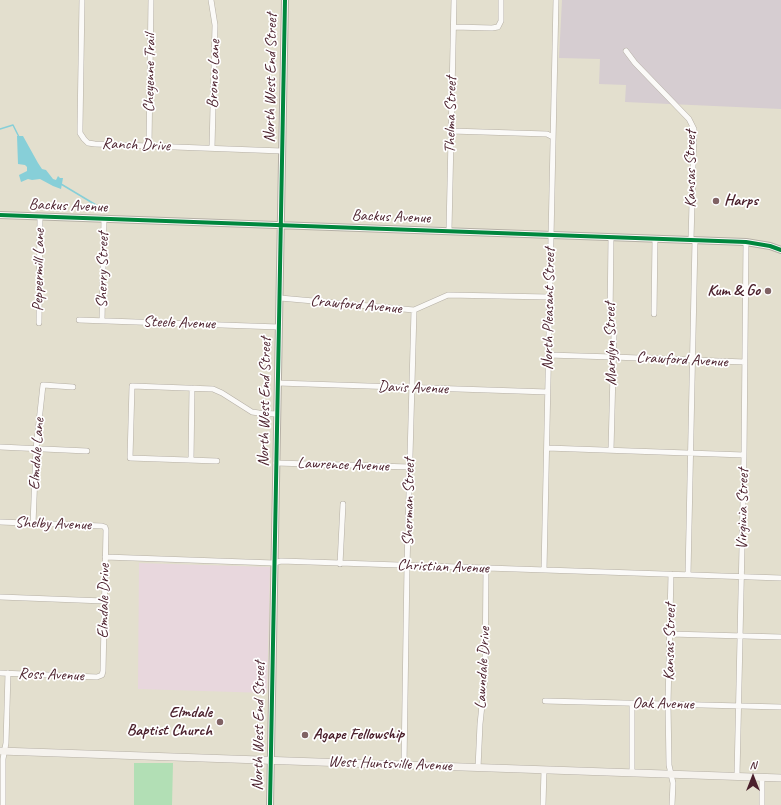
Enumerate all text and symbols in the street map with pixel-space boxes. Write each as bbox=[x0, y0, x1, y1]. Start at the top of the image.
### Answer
street label: North West End Street bbox=[260, 13, 282, 143]
street label: Cheyenne Trail bbox=[140, 33, 160, 113]
street label: Bronco Lane bbox=[203, 39, 225, 109]
street label: Thelma Street bbox=[441, 76, 461, 154]
street label: Kansas Street bbox=[681, 130, 701, 208]
street label: Ranch Drive bbox=[102, 134, 170, 156]
place label: Harps bbox=[724, 191, 758, 211]
street label: Backus Avenue bbox=[28, 195, 108, 217]
marker: Harps bbox=[711, 196, 721, 206]
street label: Backus Avenue bbox=[351, 206, 431, 228]
street label: Peppermill Lane bbox=[29, 228, 49, 312]
street label: Sherry Street bbox=[93, 232, 113, 308]
street label: North Pleasant Street bbox=[538, 248, 560, 370]
place label: Kum & Go bbox=[707, 281, 760, 301]
marker: Kum & Go bbox=[763, 286, 773, 296]
street label: Crawford Avenue bbox=[310, 291, 402, 319]
street label: Marylyn Street bbox=[601, 302, 621, 386]
street label: Steele Avenue bbox=[143, 312, 215, 334]
street label: North West End Street bbox=[254, 337, 276, 467]
street label: Crawford Avenue bbox=[636, 348, 728, 372]
street label: Davis Avenue bbox=[378, 377, 448, 399]
street label: Elmdale Lane bbox=[25, 417, 49, 491]
street label: Lawrence Avenue bbox=[297, 454, 389, 476]
street label: Sherman Street bbox=[399, 458, 419, 546]
street label: Virginia Street bbox=[733, 468, 753, 550]
street label: Shelby Avenue bbox=[14, 513, 92, 535]
street label: Christian Avenue bbox=[397, 556, 489, 578]
street label: Elmdale Drive bbox=[94, 563, 114, 639]
street label: Kansas Street bbox=[660, 603, 680, 681]
street label: Lawndale Drive bbox=[471, 626, 495, 710]
street label: North West End Street bbox=[248, 661, 270, 791]
street label: Ross Avenue bbox=[18, 664, 84, 686]
street label: Oak Avenue bbox=[632, 694, 694, 714]
place label: Elmdale Baptist Church bbox=[127, 703, 212, 741]
marker: Elmdale Baptist Church bbox=[215, 717, 225, 727]
place label: Agape Fellowship bbox=[313, 725, 404, 745]
marker: Agape Fellowship bbox=[300, 730, 310, 740]
street label: West Huntsville Avenue bbox=[328, 752, 452, 776]
north arrow bbox=[733, 757, 773, 797]
text: N bbox=[750, 758, 756, 772]

